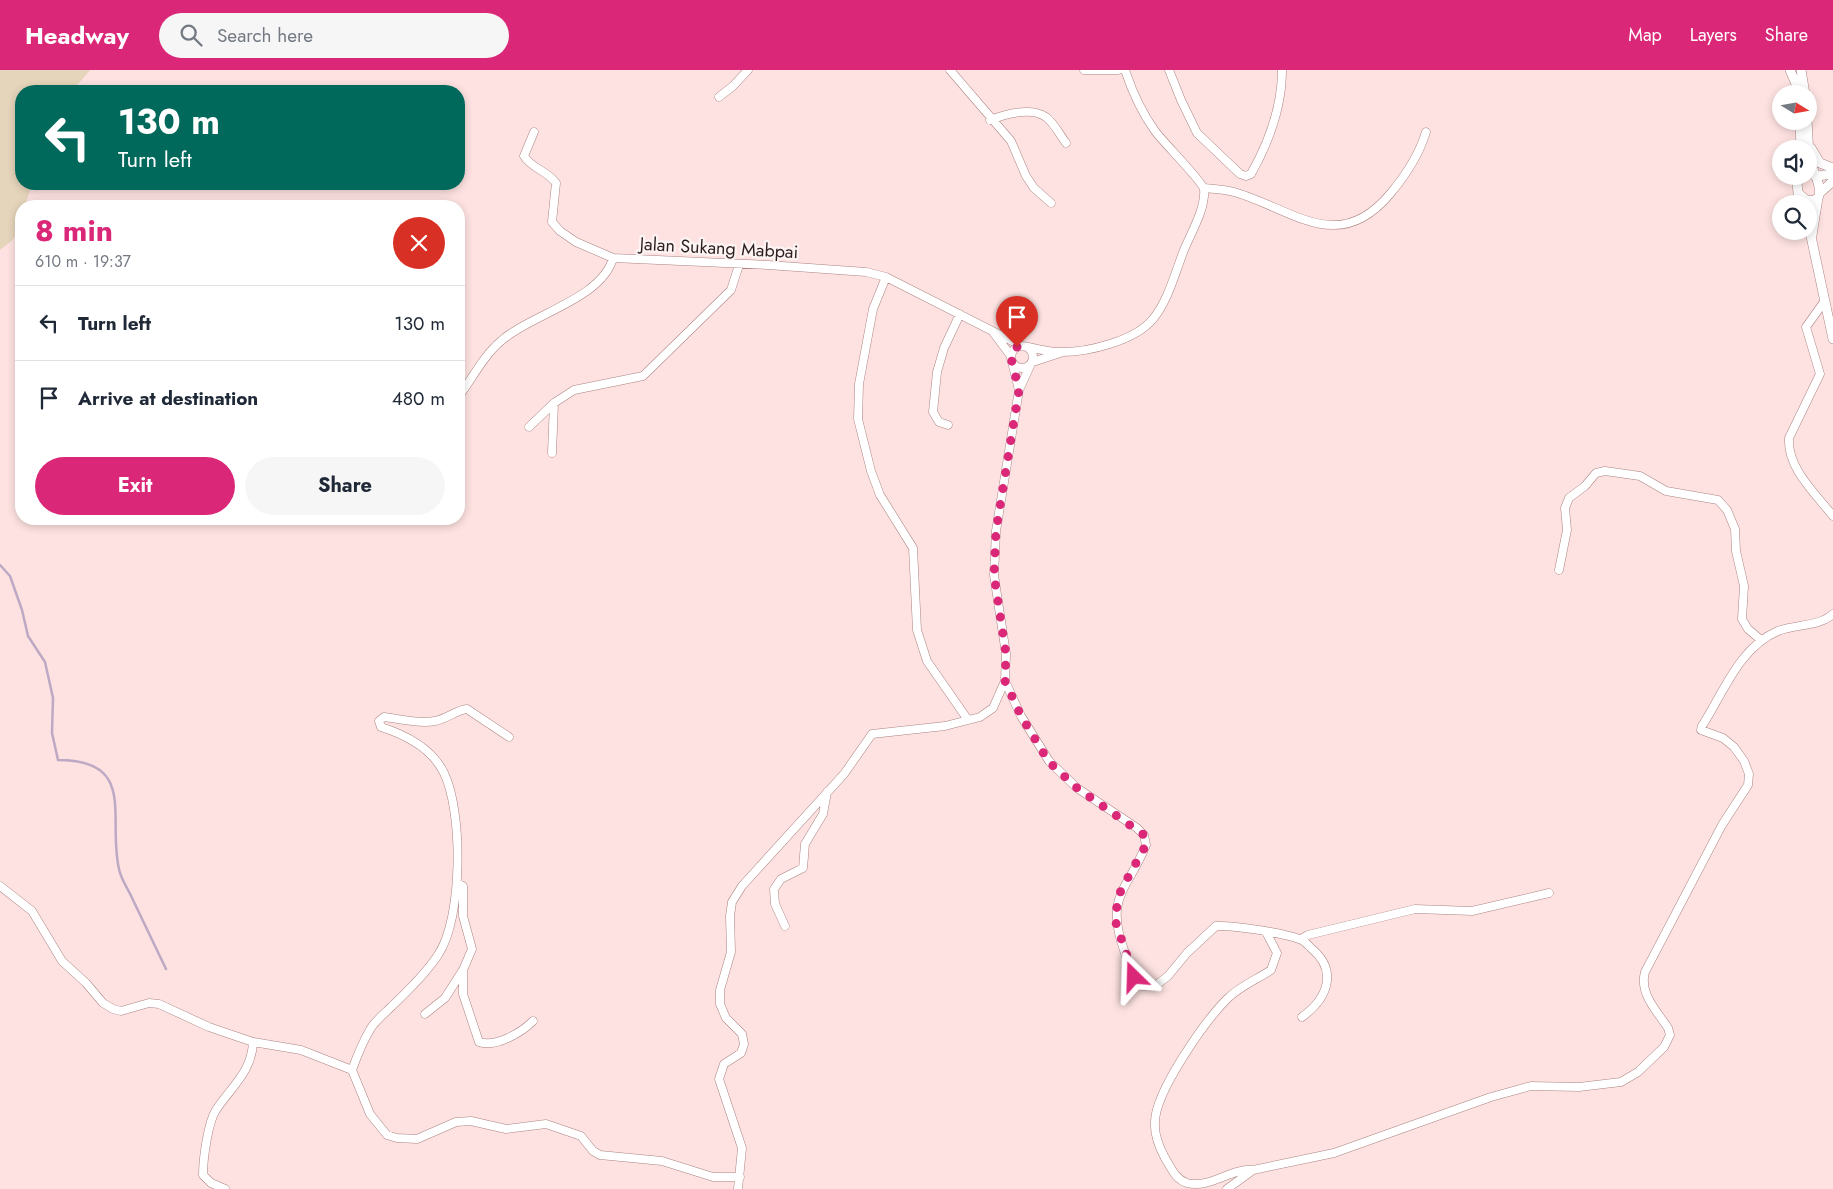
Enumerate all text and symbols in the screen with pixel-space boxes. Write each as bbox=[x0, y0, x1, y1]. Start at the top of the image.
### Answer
search box bbox=[159, 13, 509, 58]
text: Headway bbox=[25, 18, 129, 53]
icon: search bbox=[177, 21, 205, 49]
text: Search here bbox=[217, 22, 313, 49]
text: Map bbox=[1628, 22, 1662, 48]
text: Layers bbox=[1690, 22, 1737, 48]
text: Share bbox=[1765, 22, 1808, 48]
north arrow bbox=[1772, 85, 1818, 130]
map controls bbox=[1772, 85, 1817, 240]
text: 130 m bbox=[118, 97, 220, 147]
icon: left bbox=[35, 105, 100, 170]
button: sound bbox=[1772, 140, 1817, 185]
text: Turn left bbox=[118, 143, 192, 175]
button: search bbox=[1772, 195, 1817, 240]
text: 8 min bbox=[35, 209, 113, 252]
button: close bbox=[393, 217, 445, 269]
street label: Jalan Sukang Mabpai bbox=[637, 231, 799, 265]
text: 610 m · 19:37 bbox=[35, 250, 131, 273]
pin bbox=[996, 296, 1038, 347]
icon: arrive bbox=[1003, 303, 1031, 331]
icon: left bbox=[35, 309, 63, 337]
text: Turn left bbox=[78, 310, 151, 337]
text: 130 m bbox=[394, 310, 445, 337]
icon: arrive bbox=[35, 384, 63, 412]
text: Arrive at destination bbox=[78, 385, 258, 412]
text: 480 m bbox=[392, 385, 445, 412]
button: Exit bbox=[35, 457, 235, 515]
button: Share bbox=[245, 457, 445, 515]
position arrow bbox=[1107, 950, 1159, 1002]

